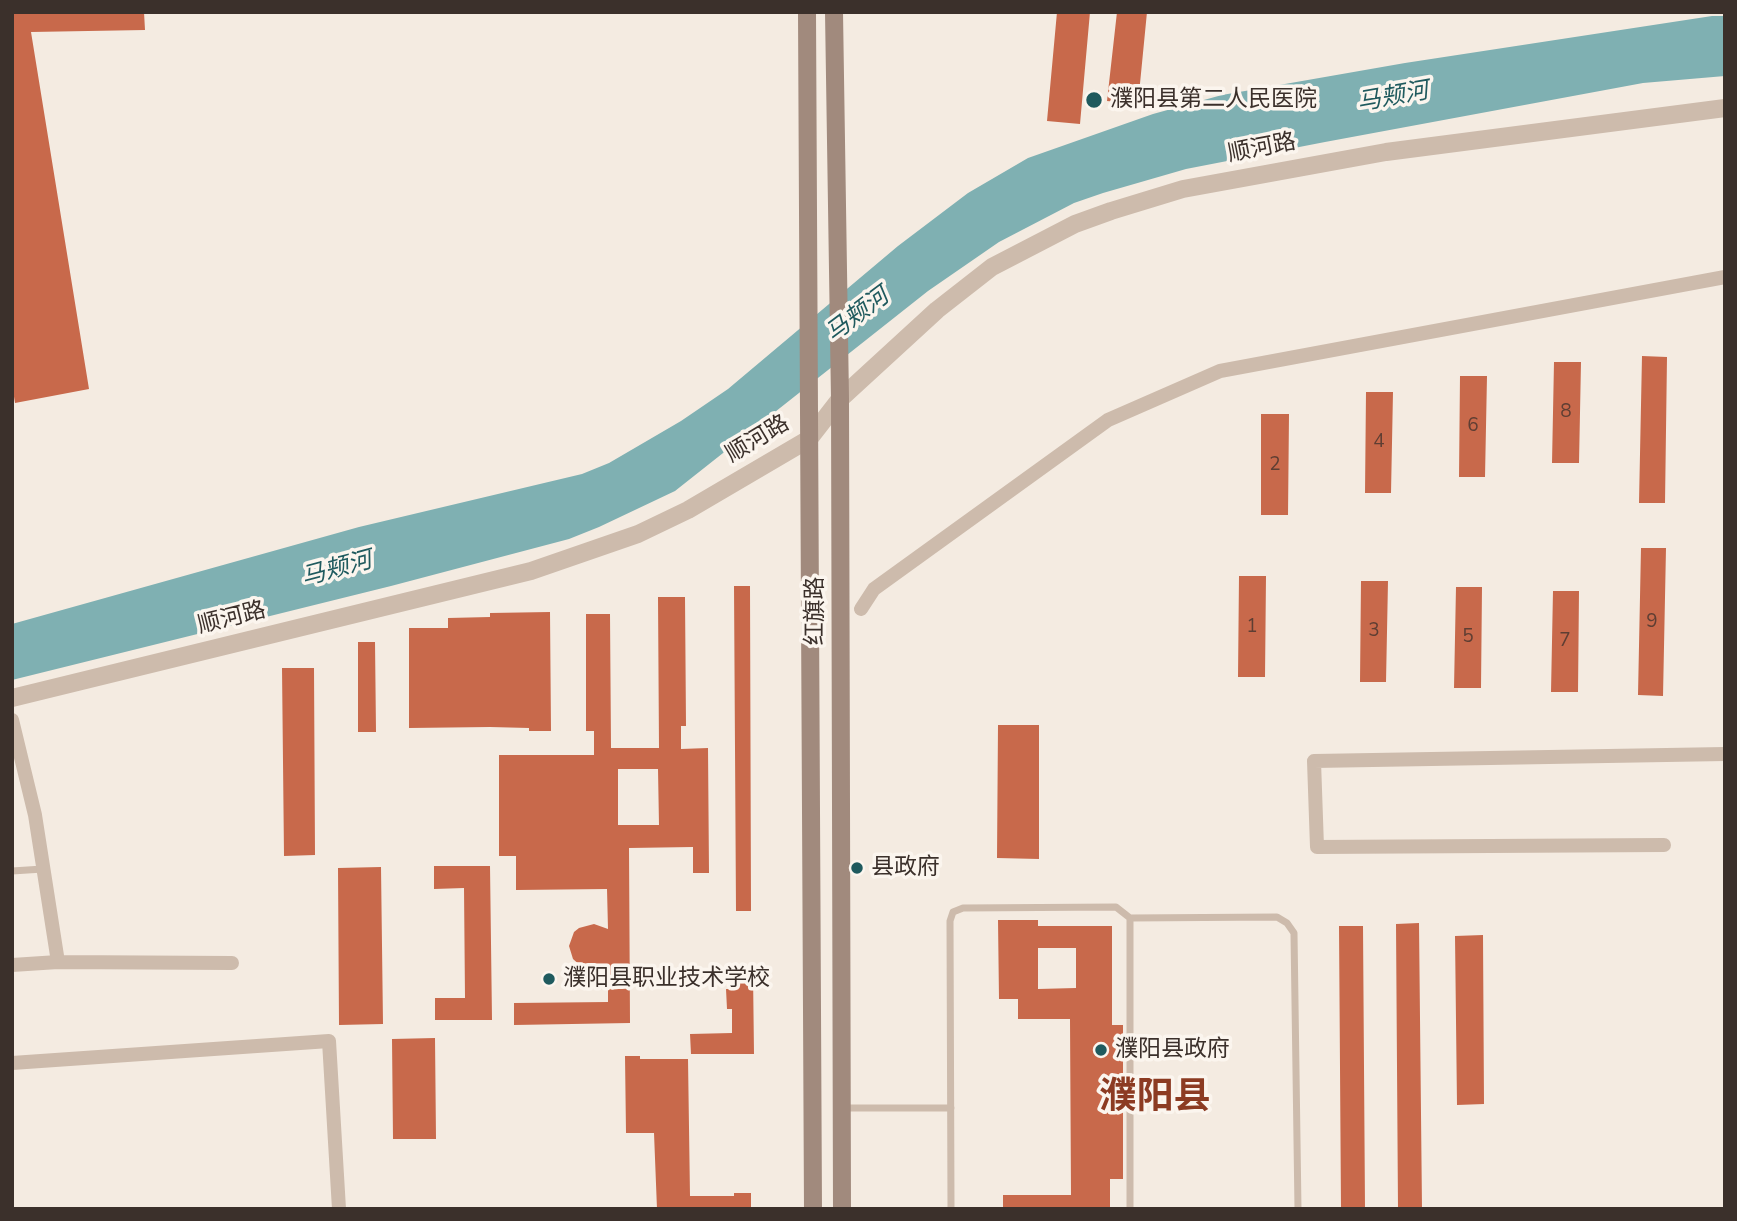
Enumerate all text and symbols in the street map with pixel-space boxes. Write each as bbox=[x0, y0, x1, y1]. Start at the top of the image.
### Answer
water label: 马颊河 bbox=[1355, 78, 1431, 118]
place label: 濮阳县第二人民医院 bbox=[1110, 86, 1317, 114]
marker: 濮阳县第二人民医院 bbox=[1084, 90, 1104, 110]
street label: 顺河路 bbox=[1226, 129, 1298, 169]
water label: 马颊河 bbox=[821, 283, 895, 349]
house number: 8 bbox=[1560, 401, 1572, 423]
street label: 顺河路 bbox=[721, 410, 795, 470]
house number: 6 bbox=[1467, 415, 1479, 437]
house number: 4 bbox=[1373, 431, 1385, 453]
house number: 2 bbox=[1269, 454, 1281, 476]
water label: 马颊河 bbox=[298, 547, 376, 593]
street label: 红旗路 bbox=[802, 577, 830, 645]
street label: 顺河路 bbox=[195, 597, 269, 641]
house number: 9 bbox=[1646, 611, 1658, 633]
house number: 1 bbox=[1246, 616, 1258, 638]
house number: 3 bbox=[1368, 620, 1380, 642]
house number: 5 bbox=[1462, 626, 1474, 648]
house number: 7 bbox=[1559, 630, 1571, 652]
place label: 县政府 bbox=[871, 854, 940, 882]
marker: 县政府 bbox=[849, 860, 865, 876]
place label: 濮阳县职业技术学校 bbox=[563, 965, 770, 993]
marker: 濮阳县职业技术学校 bbox=[541, 971, 557, 987]
place label: 濮阳县政府 bbox=[1115, 1036, 1230, 1064]
marker: 濮阳县政府 bbox=[1093, 1042, 1109, 1058]
district label: 濮阳县 bbox=[1100, 1077, 1210, 1121]

